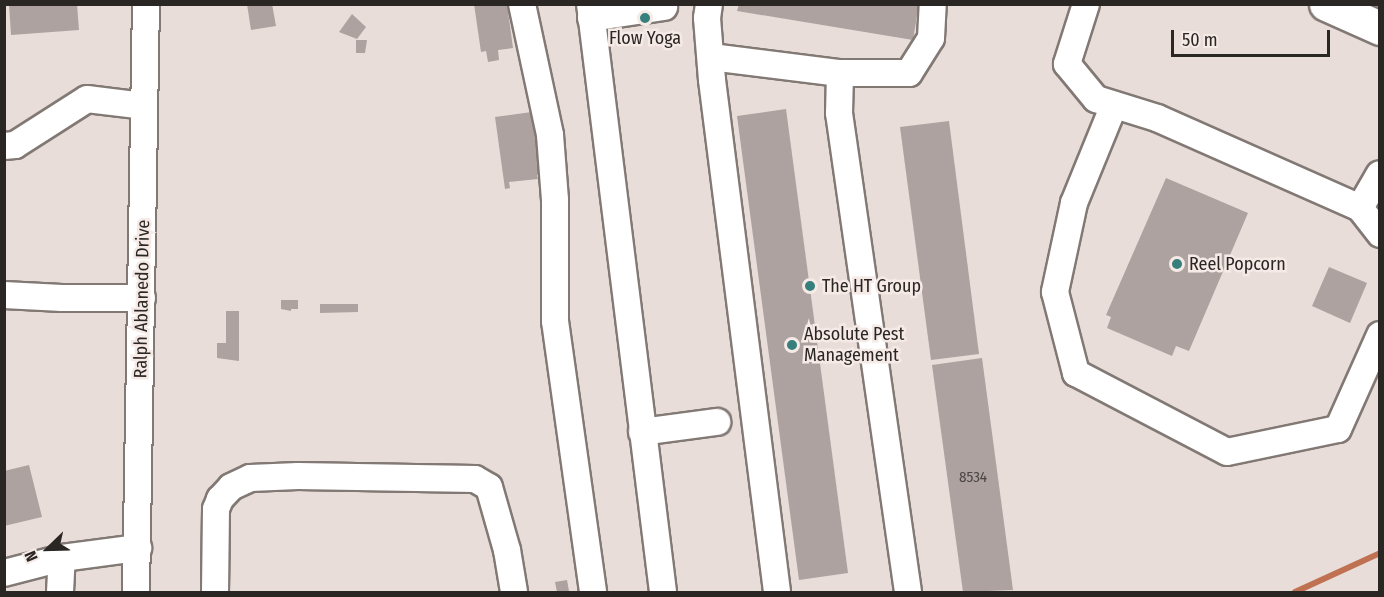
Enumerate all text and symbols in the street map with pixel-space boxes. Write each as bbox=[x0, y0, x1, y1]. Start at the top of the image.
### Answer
marker: Flow Yoga bbox=[638, 11, 652, 25]
scale bar bbox=[1174, 18, 1333, 56]
place label: Flow Yoga bbox=[609, 27, 681, 49]
text: 50 m bbox=[1182, 29, 1218, 51]
street label: Ralph Ablanedo Drive bbox=[130, 219, 154, 379]
place label: Reel Popcorn bbox=[1189, 253, 1286, 275]
marker: Reel Popcorn bbox=[1170, 257, 1184, 271]
place label: The HT Group bbox=[822, 275, 921, 297]
marker: The HT Group bbox=[803, 279, 817, 293]
place label: Absolute Pest Management bbox=[804, 324, 904, 366]
marker: Absolute Pest Management bbox=[785, 338, 799, 352]
house number: 8534 bbox=[959, 469, 987, 487]
north arrow bbox=[18, 519, 78, 579]
text: N bbox=[20, 548, 42, 564]

